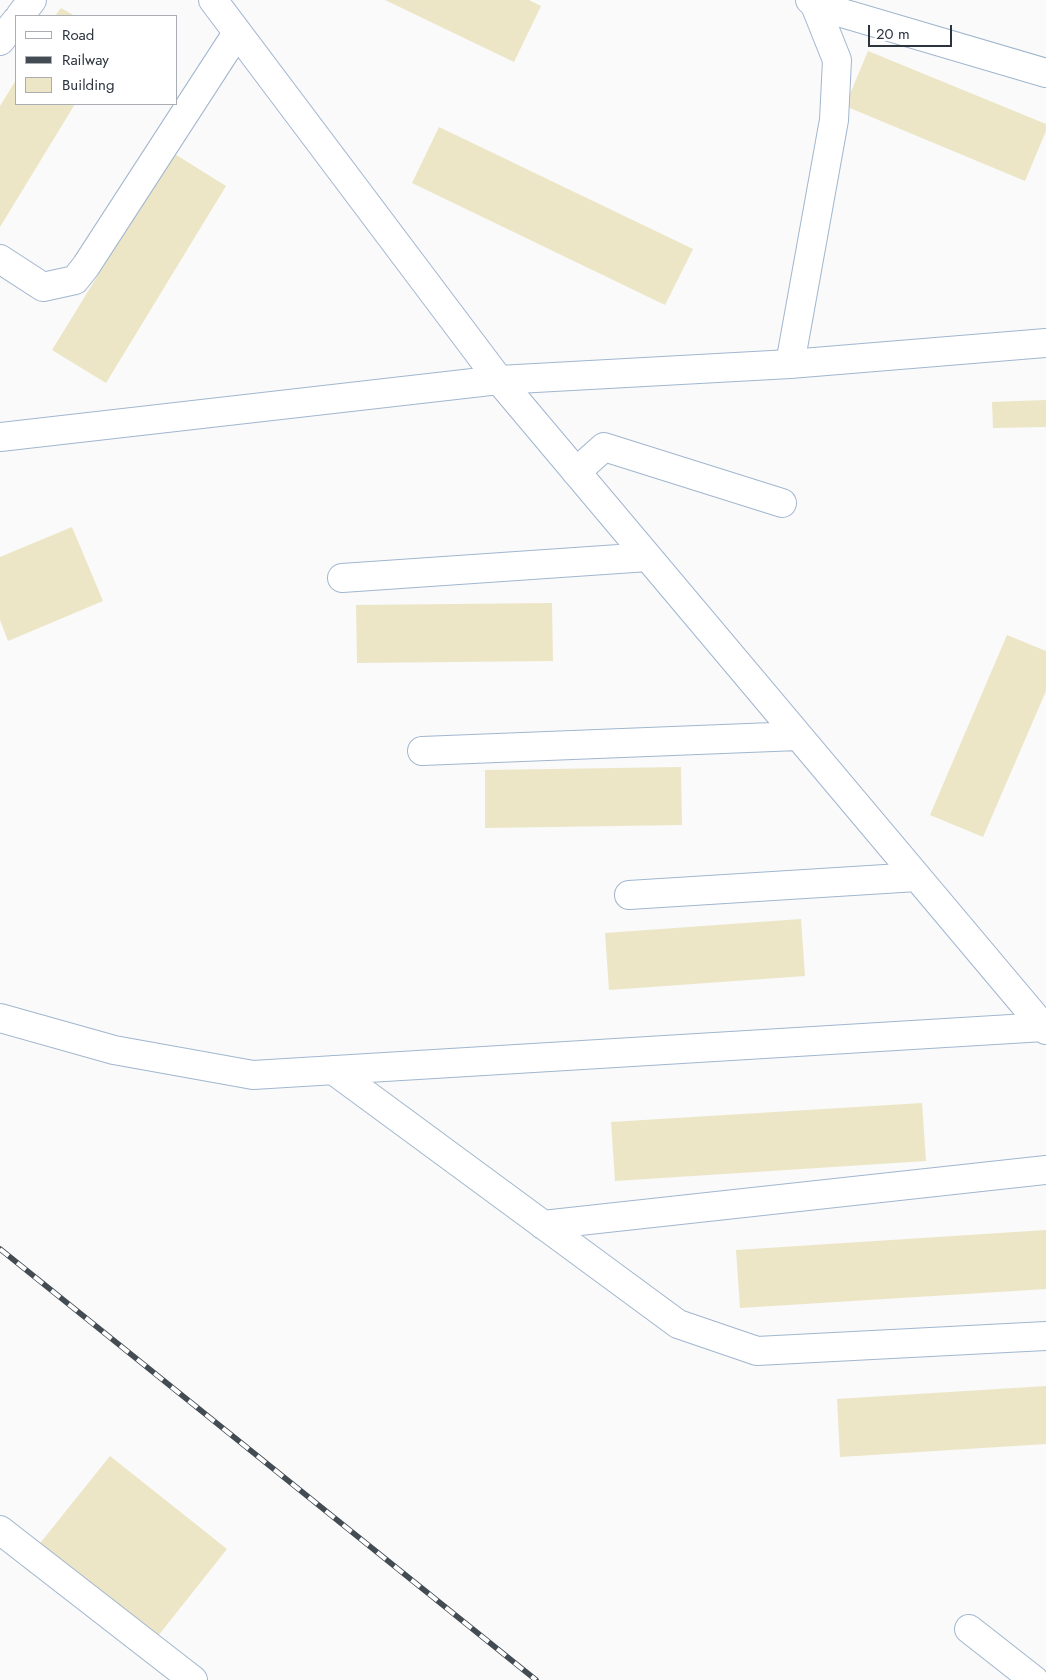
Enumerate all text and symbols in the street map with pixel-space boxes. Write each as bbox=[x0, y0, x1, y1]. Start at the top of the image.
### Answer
legend bbox=[15, 15, 178, 105]
scale bar bbox=[871, 15, 955, 47]
text: 20 m bbox=[876, 23, 910, 45]
text: Road bbox=[62, 24, 94, 46]
text: Railway bbox=[62, 49, 109, 71]
text: Building bbox=[62, 74, 114, 96]

